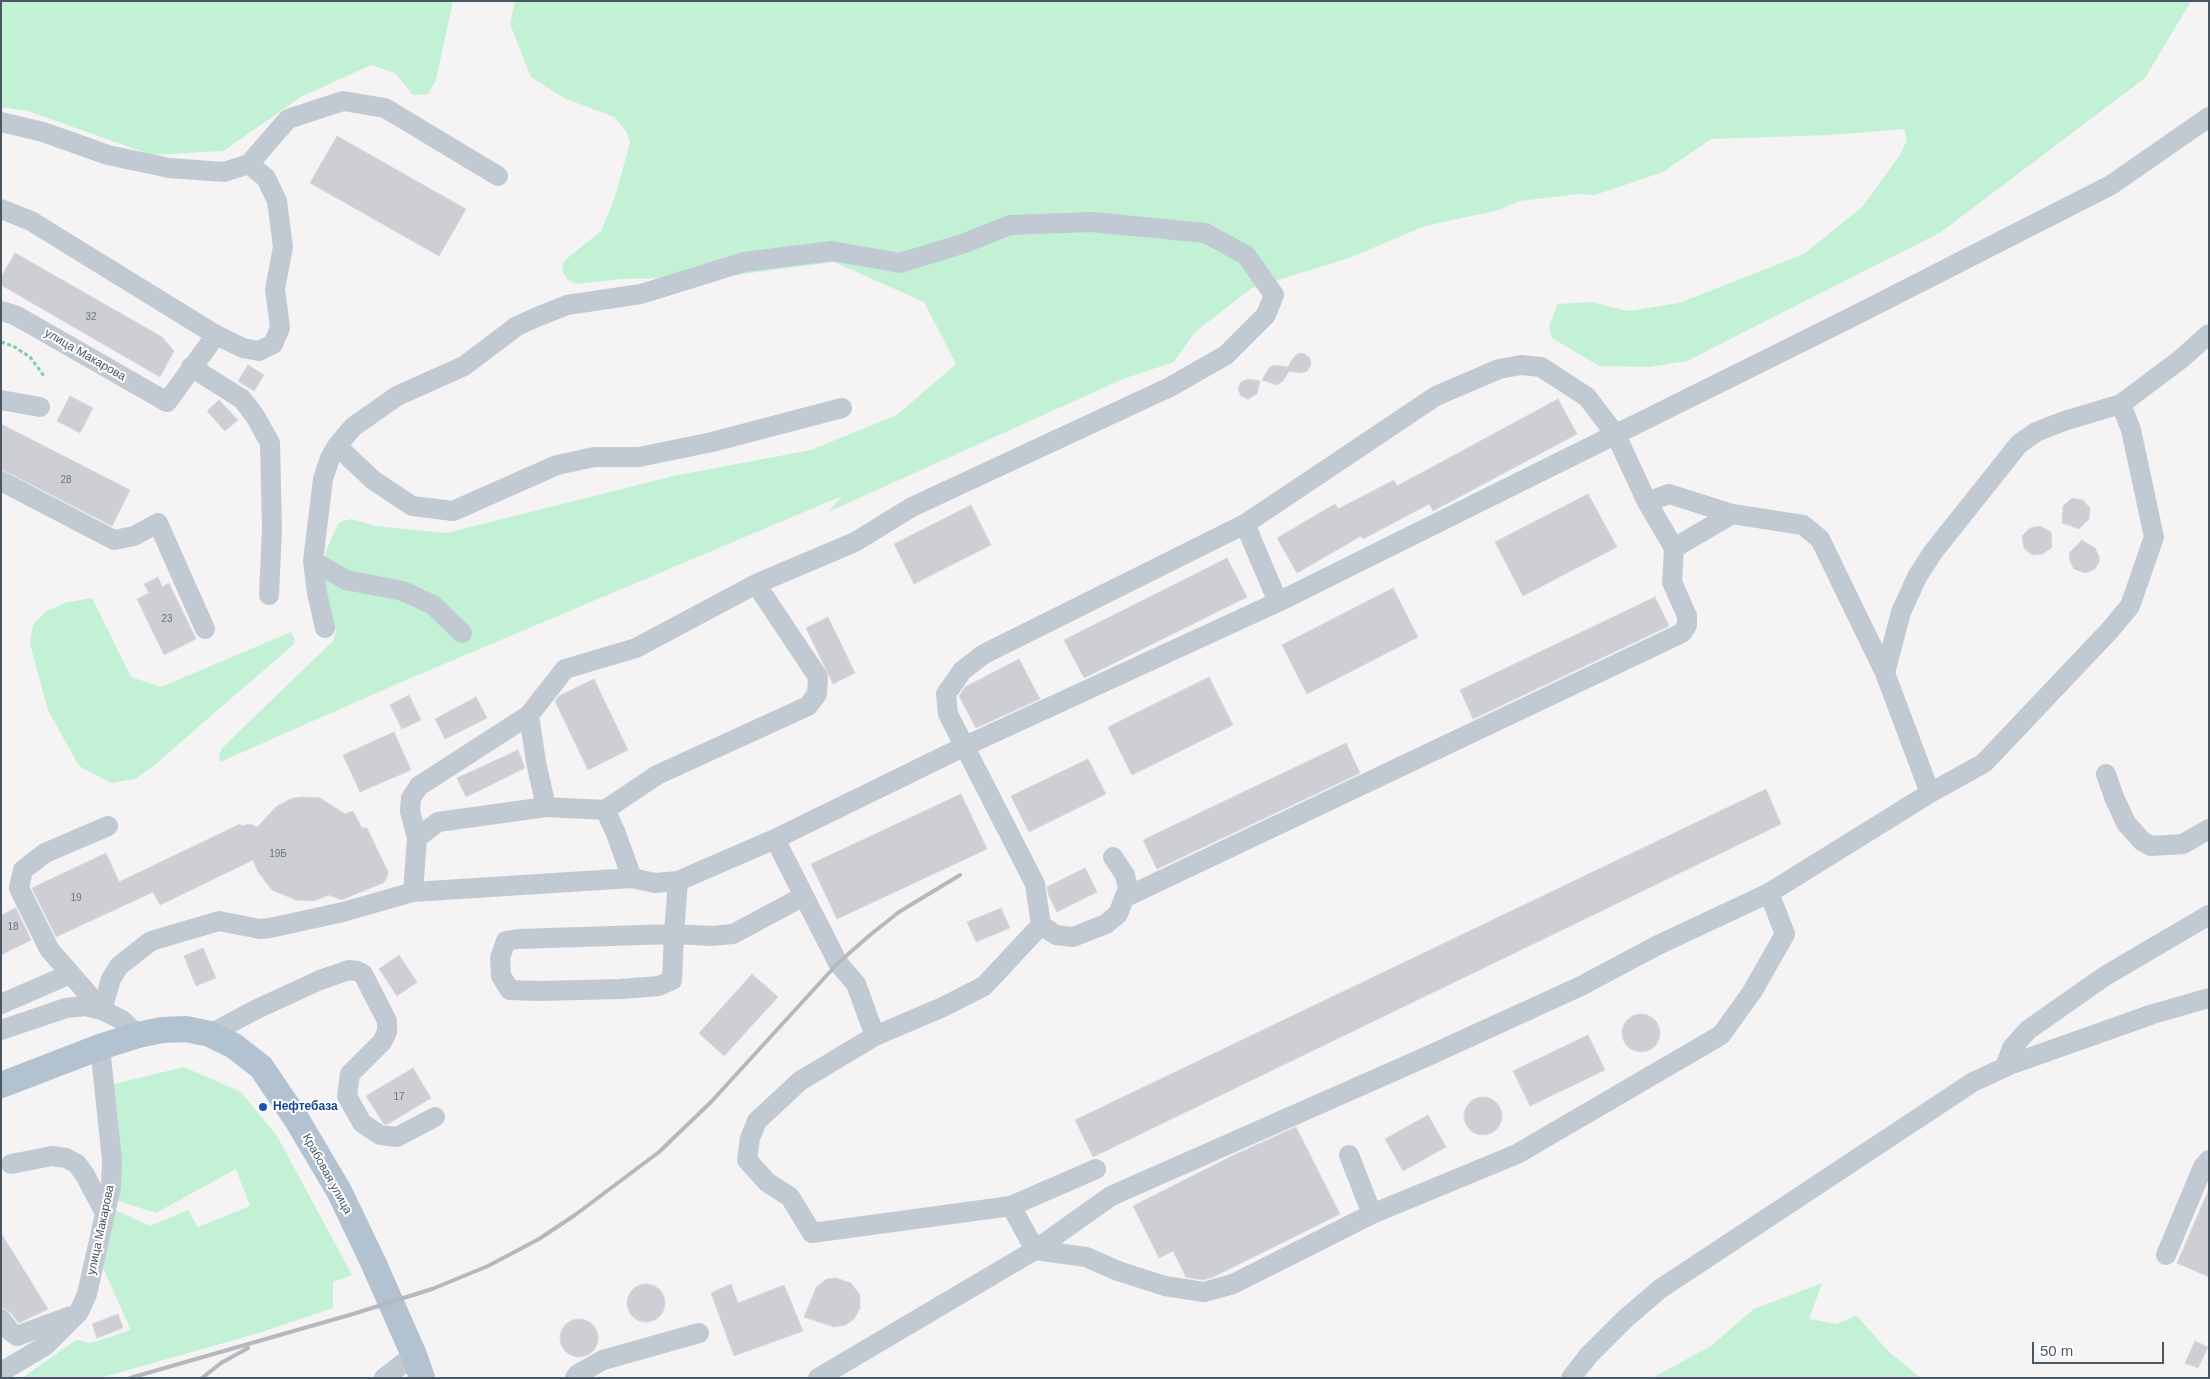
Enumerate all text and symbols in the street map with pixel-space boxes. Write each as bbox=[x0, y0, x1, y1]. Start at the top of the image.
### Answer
house number: 32 bbox=[85, 311, 97, 323]
street label: улица Макарова bbox=[42, 326, 128, 384]
house number: 28 bbox=[60, 474, 72, 486]
house number: 23 bbox=[161, 613, 173, 625]
house number: 19Б bbox=[269, 848, 287, 860]
house number: 19 bbox=[70, 892, 82, 904]
house number: 18 bbox=[7, 921, 19, 933]
house number: 17 bbox=[393, 1091, 405, 1103]
place label: Нефтебаза bbox=[273, 1100, 338, 1114]
marker: Нефтебаза bbox=[257, 1101, 269, 1113]
street label: Крабовая улица bbox=[299, 1131, 355, 1217]
street label: улица Макарова bbox=[84, 1184, 118, 1276]
scale bar bbox=[2035, 1332, 2168, 1364]
text: 50 m bbox=[2040, 1342, 2073, 1359]

